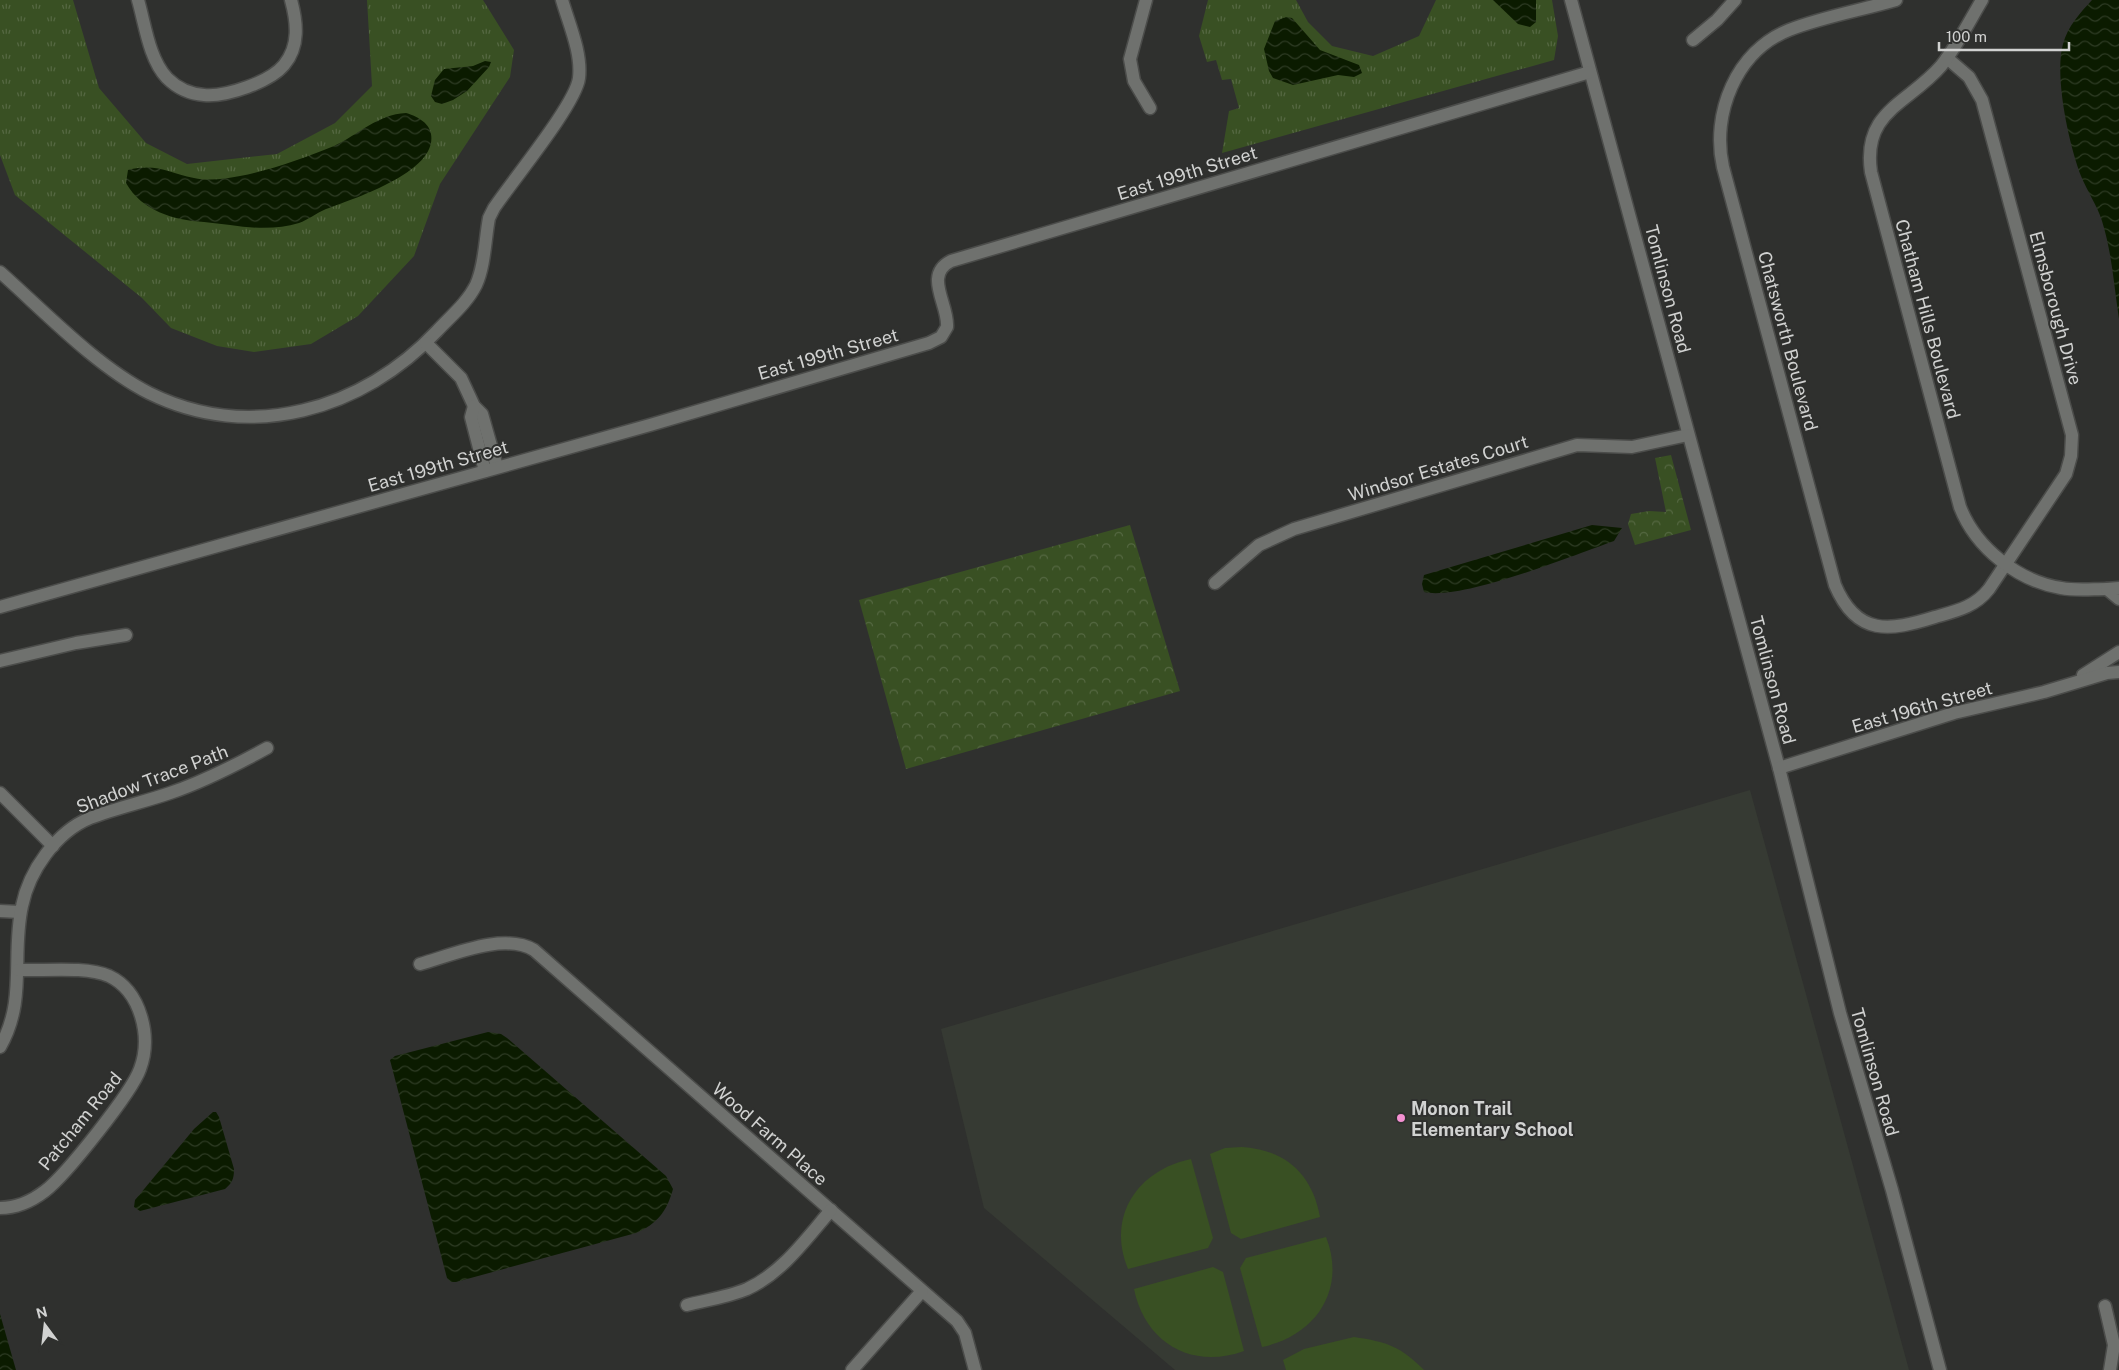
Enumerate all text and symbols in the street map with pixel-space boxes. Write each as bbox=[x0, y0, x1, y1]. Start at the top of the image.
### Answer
scale bar bbox=[1939, 20, 2069, 52]
text: 100 m bbox=[1946, 28, 1987, 45]
street label: East 199th Street bbox=[1114, 142, 1260, 204]
street label: Chatham Hills Boulevard bbox=[1891, 217, 1965, 421]
street label: Tomlinson Road bbox=[1641, 222, 1695, 356]
street label: Elmsborough Drive bbox=[2025, 229, 2087, 387]
street label: Chatsworth Boulevard bbox=[1754, 249, 1822, 433]
street label: East 199th Street bbox=[755, 324, 901, 384]
street label: Windsor Estates Court bbox=[1345, 431, 1531, 505]
street label: East 199th Street bbox=[365, 436, 511, 496]
street label: Tomlinson Road bbox=[1746, 613, 1800, 747]
street label: East 196th Street bbox=[1849, 677, 1995, 737]
street label: Shadow Trace Path bbox=[73, 740, 231, 818]
street label: Tomlinson Road bbox=[1847, 1006, 1903, 1138]
street label: Patcham Road bbox=[34, 1068, 126, 1174]
street label: Wood Farm Place bbox=[708, 1078, 832, 1190]
place label: Monon Trail Elementary School bbox=[1411, 1098, 1574, 1140]
marker: Monon Trail Elementary School bbox=[1395, 1112, 1407, 1124]
north arrow bbox=[20, 1300, 70, 1350]
text: N bbox=[34, 1303, 49, 1322]

